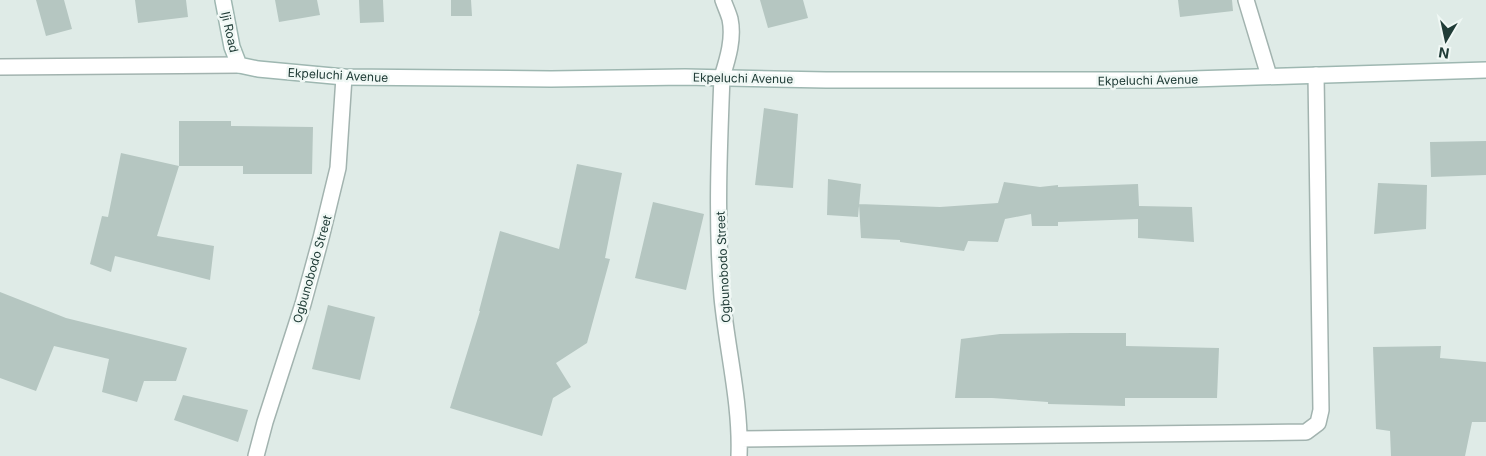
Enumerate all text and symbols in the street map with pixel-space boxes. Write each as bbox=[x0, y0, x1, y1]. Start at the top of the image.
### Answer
street label: Iji Road bbox=[218, 10, 242, 54]
north arrow bbox=[1421, 15, 1471, 65]
text: N bbox=[1437, 44, 1450, 63]
street label: Ekpeluchi Avenue bbox=[287, 65, 389, 85]
street label: Ekpeluchi Avenue bbox=[693, 70, 793, 86]
street label: Ekpeluchi Avenue bbox=[1098, 72, 1198, 88]
street label: Ogbunobodo Street bbox=[713, 211, 733, 323]
street label: Ogbunobodo Street bbox=[289, 213, 335, 325]

